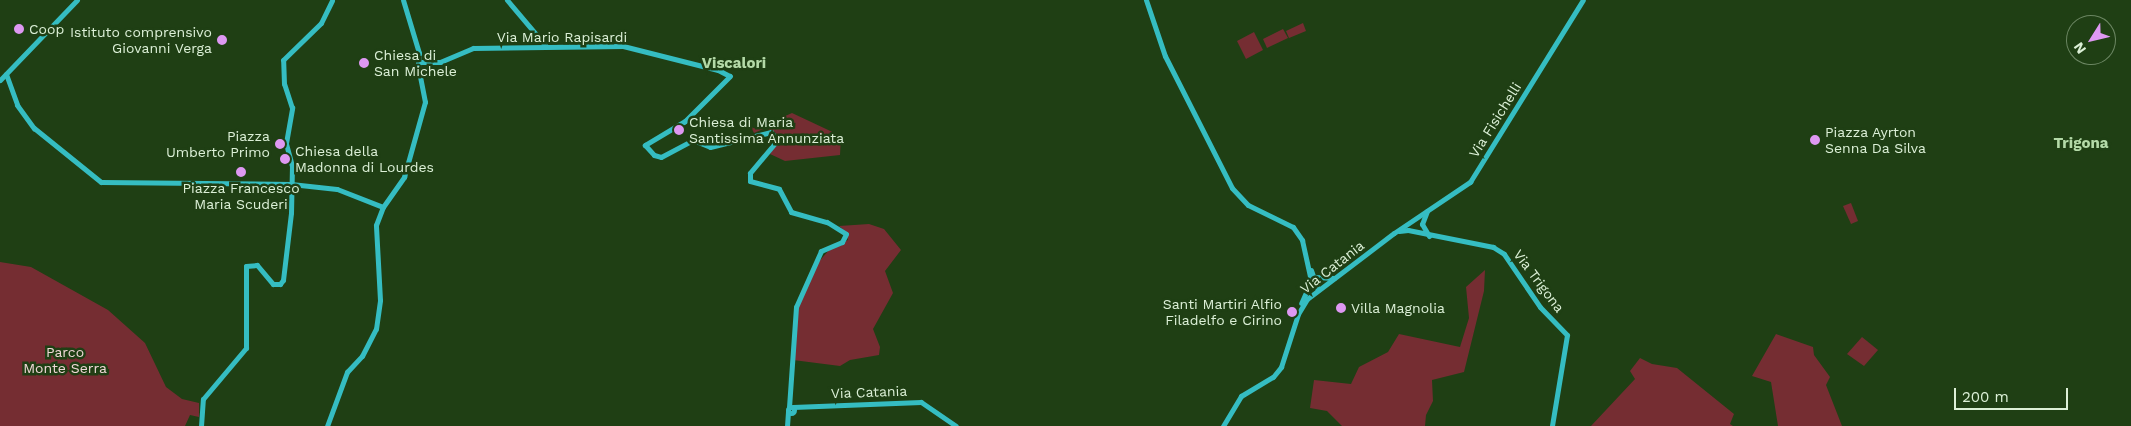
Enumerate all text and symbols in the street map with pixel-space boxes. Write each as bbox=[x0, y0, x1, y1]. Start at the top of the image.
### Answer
north arrow bbox=[2066, 15, 2116, 65]
place label: Coop bbox=[29, 21, 64, 37]
marker: Coop bbox=[13, 23, 25, 35]
place label: Istituto comprensivo Giovanni Verga bbox=[70, 24, 212, 56]
street label: Via Mario Rapisardi bbox=[497, 29, 627, 45]
marker: Istituto comprensivo Giovanni Verga bbox=[216, 34, 228, 46]
text: N bbox=[2070, 39, 2089, 57]
place label: Chiesa di San Michele bbox=[374, 47, 457, 80]
district label: Viscalori bbox=[702, 55, 766, 73]
marker: Chiesa di San Michele bbox=[358, 57, 370, 69]
street label: Via Fisichelli bbox=[1465, 79, 1525, 161]
place label: Chiesa di Maria Santissima Annunziata bbox=[689, 114, 845, 146]
marker: Chiesa di Maria Santissima Annunziata bbox=[673, 124, 685, 136]
place label: Piazza Ayrton Senna Da Silva bbox=[1825, 124, 1927, 156]
place label: Piazza Umberto Primo bbox=[166, 128, 270, 160]
marker: Piazza Ayrton Senna Da Silva bbox=[1809, 134, 1821, 146]
district label: Trigona bbox=[2053, 135, 2109, 153]
marker: Piazza Umberto Primo bbox=[274, 138, 286, 150]
place label: Chiesa della Madonna di Lourdes bbox=[295, 143, 434, 176]
marker: Chiesa della Madonna di Lourdes bbox=[279, 153, 291, 165]
marker: Piazza Francesco Maria Scuderi bbox=[235, 166, 247, 178]
place label: Piazza Francesco Maria Scuderi bbox=[182, 180, 300, 212]
street label: Via Catania bbox=[1297, 237, 1367, 297]
street label: Via Trigona bbox=[1510, 246, 1568, 316]
place label: Santi Martiri Alfio Filadelfo e Cirino bbox=[1162, 296, 1282, 328]
place label: Villa Magnolia bbox=[1351, 300, 1445, 316]
marker: Villa Magnolia bbox=[1335, 302, 1347, 314]
marker: Santi Martiri Alfio Filadelfo e Cirino bbox=[1286, 306, 1298, 318]
park label: Parco Monte Serra bbox=[23, 344, 107, 377]
scale bar bbox=[1956, 378, 2070, 410]
street label: Via Catania bbox=[830, 382, 908, 402]
text: 200 m bbox=[1962, 388, 2009, 406]

